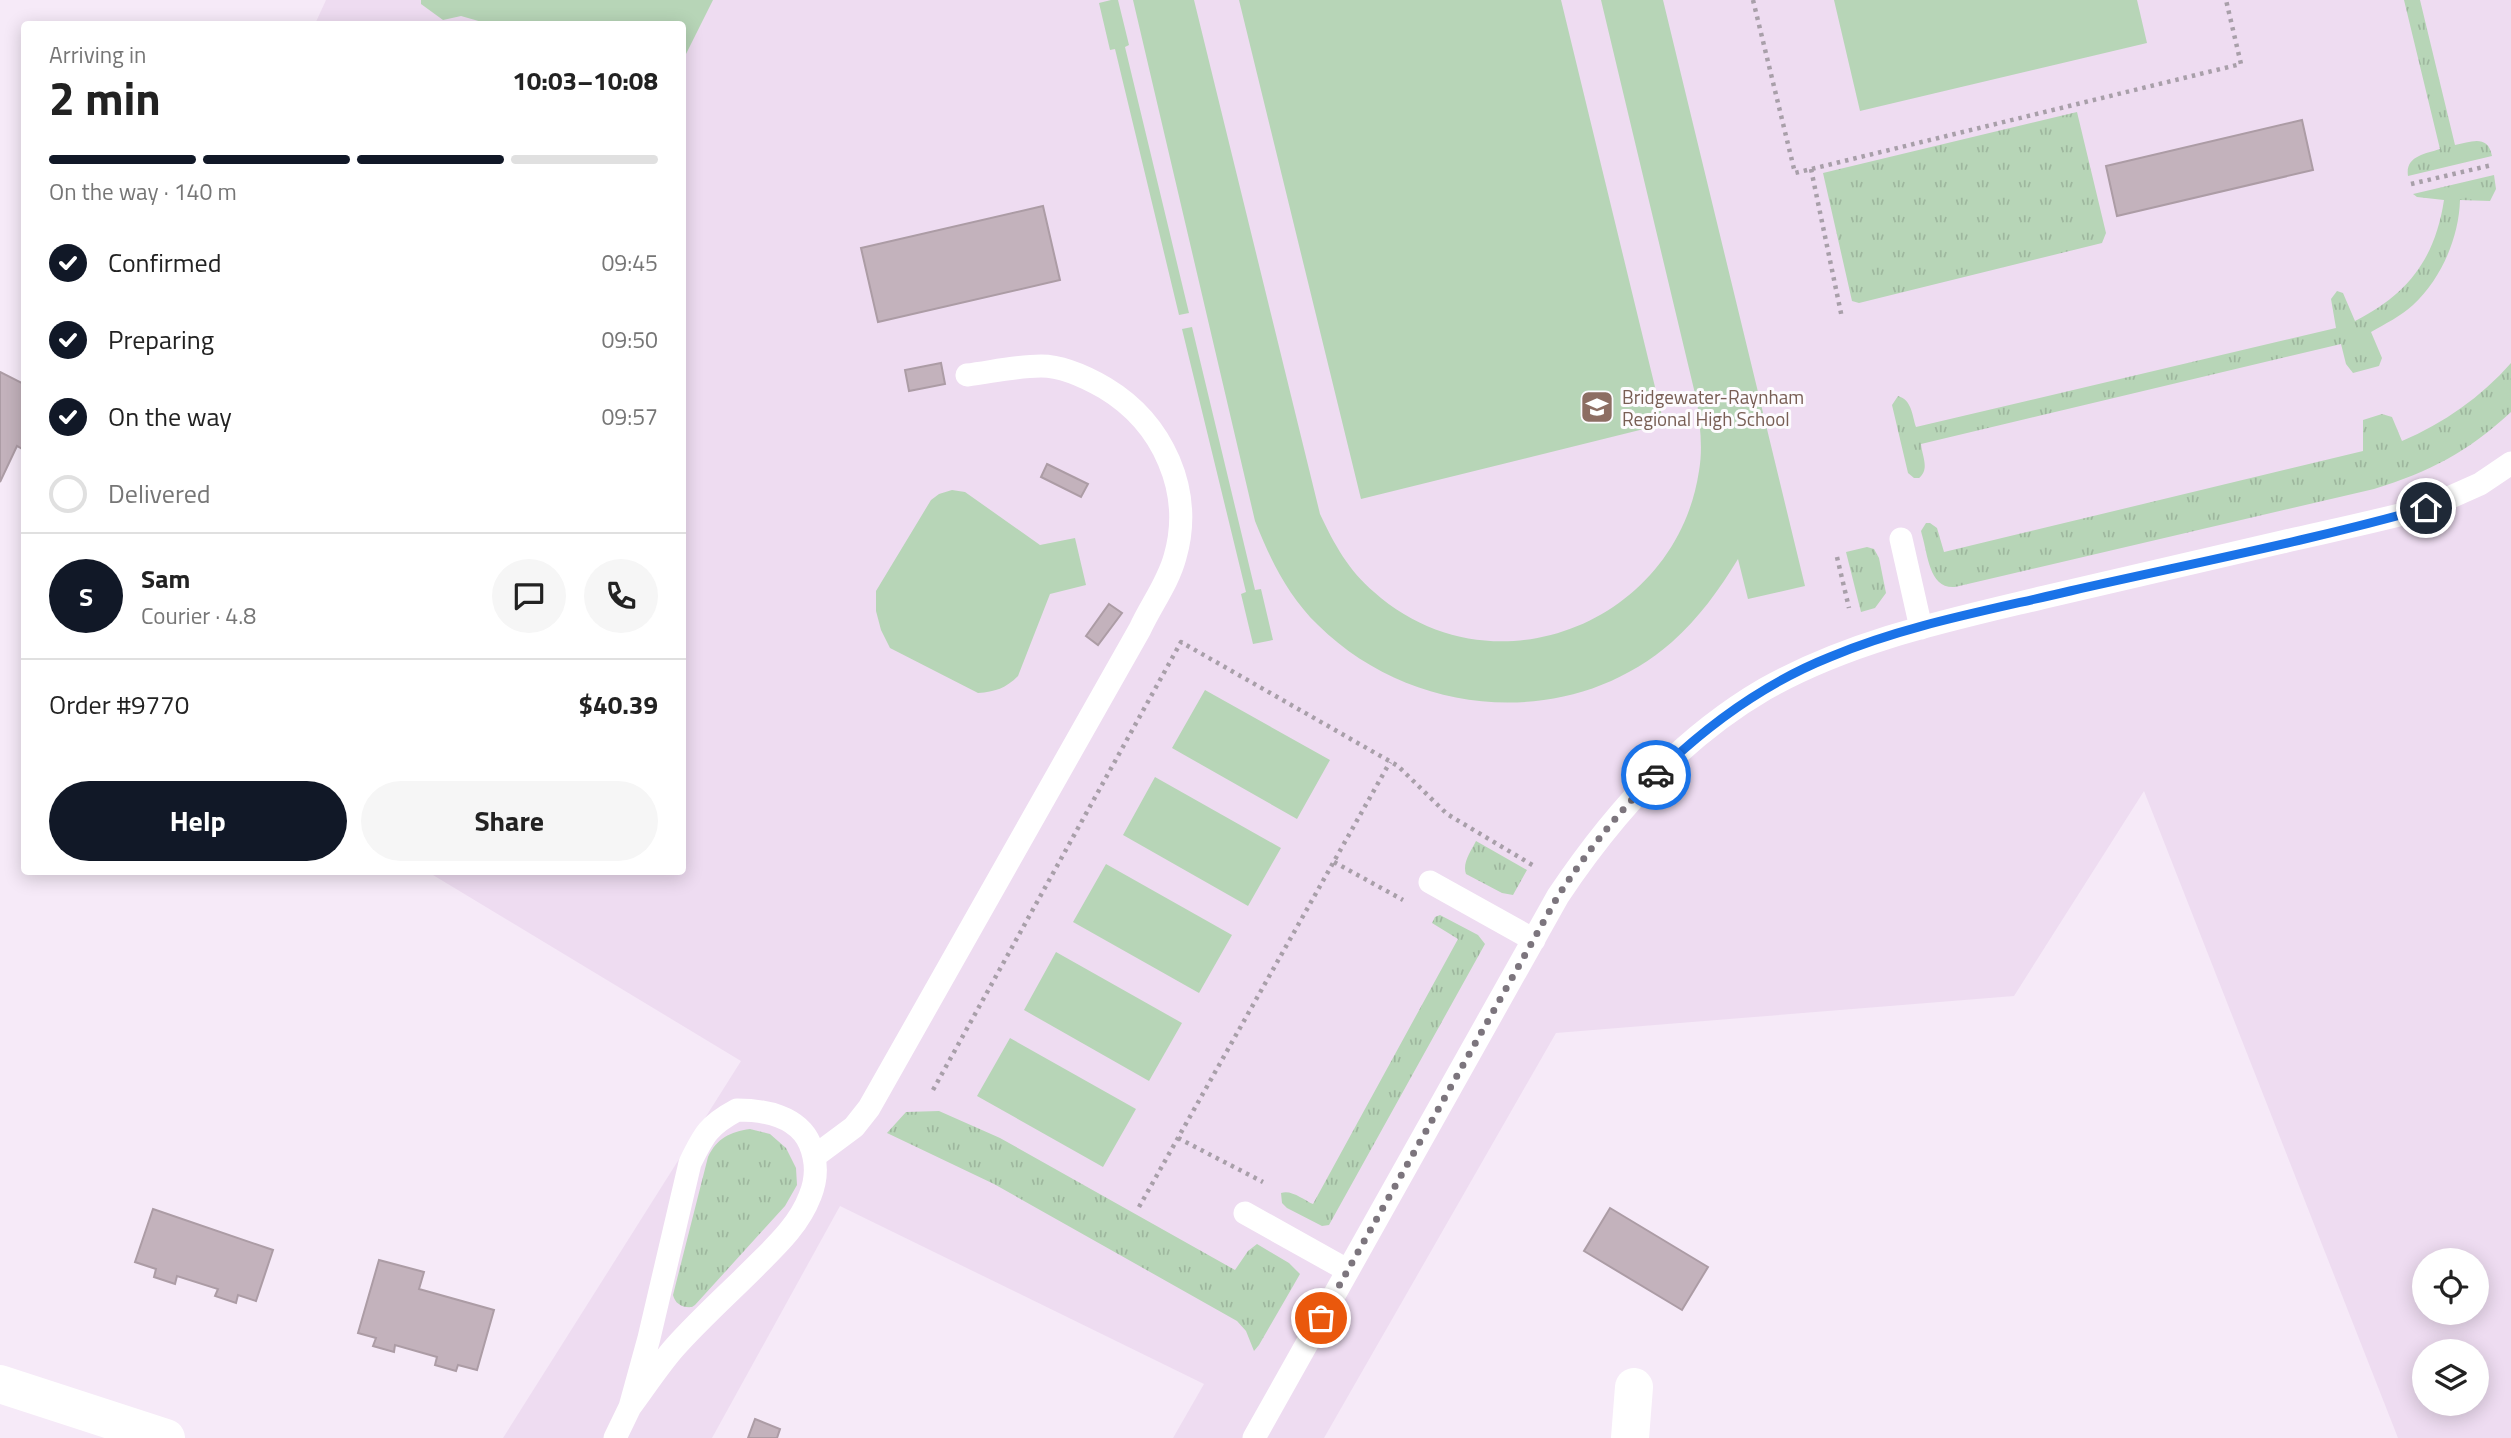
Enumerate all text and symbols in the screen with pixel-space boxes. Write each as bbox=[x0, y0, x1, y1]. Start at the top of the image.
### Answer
text: Arriving in bbox=[49, 37, 146, 72]
text: 10:03–10:08 bbox=[512, 61, 658, 100]
text: 2 min bbox=[49, 63, 161, 133]
text: On the way · 140 m bbox=[49, 174, 237, 209]
text: Confirmed bbox=[108, 243, 222, 282]
icon: check bbox=[49, 244, 87, 282]
text: 09:45 bbox=[601, 245, 658, 280]
text: Preparing bbox=[108, 320, 214, 359]
icon: check bbox=[49, 321, 87, 359]
text: 09:50 bbox=[601, 322, 658, 357]
place label: Bridgewater-Raynham Regional High School bbox=[1622, 382, 1804, 433]
school or university icon: Bridgewater-Raynham Regional High School bbox=[1578, 388, 1616, 426]
text: On the way bbox=[108, 397, 232, 436]
icon: check bbox=[49, 398, 87, 436]
text: 09:57 bbox=[601, 399, 658, 434]
text: Delivered bbox=[108, 474, 211, 513]
pin bbox=[2396, 478, 2456, 538]
icon: home bbox=[2407, 489, 2445, 527]
text: Sam bbox=[141, 559, 190, 598]
button: chat bbox=[492, 559, 566, 633]
button: phone bbox=[584, 559, 658, 633]
text: S bbox=[79, 577, 93, 616]
text: Courier · 4.8 bbox=[141, 598, 256, 633]
text: Order #9770 bbox=[49, 685, 189, 724]
text: $40.39 bbox=[579, 685, 658, 724]
courier bbox=[1621, 740, 1691, 810]
icon: car bbox=[1637, 756, 1675, 794]
button: Help bbox=[49, 781, 347, 861]
button: Share bbox=[361, 781, 658, 861]
map controls bbox=[2412, 1248, 2489, 1416]
button: locate bbox=[2412, 1248, 2489, 1325]
pin bbox=[1291, 1288, 1351, 1348]
icon: bag bbox=[1302, 1299, 1340, 1337]
button: layers bbox=[2412, 1339, 2489, 1416]

